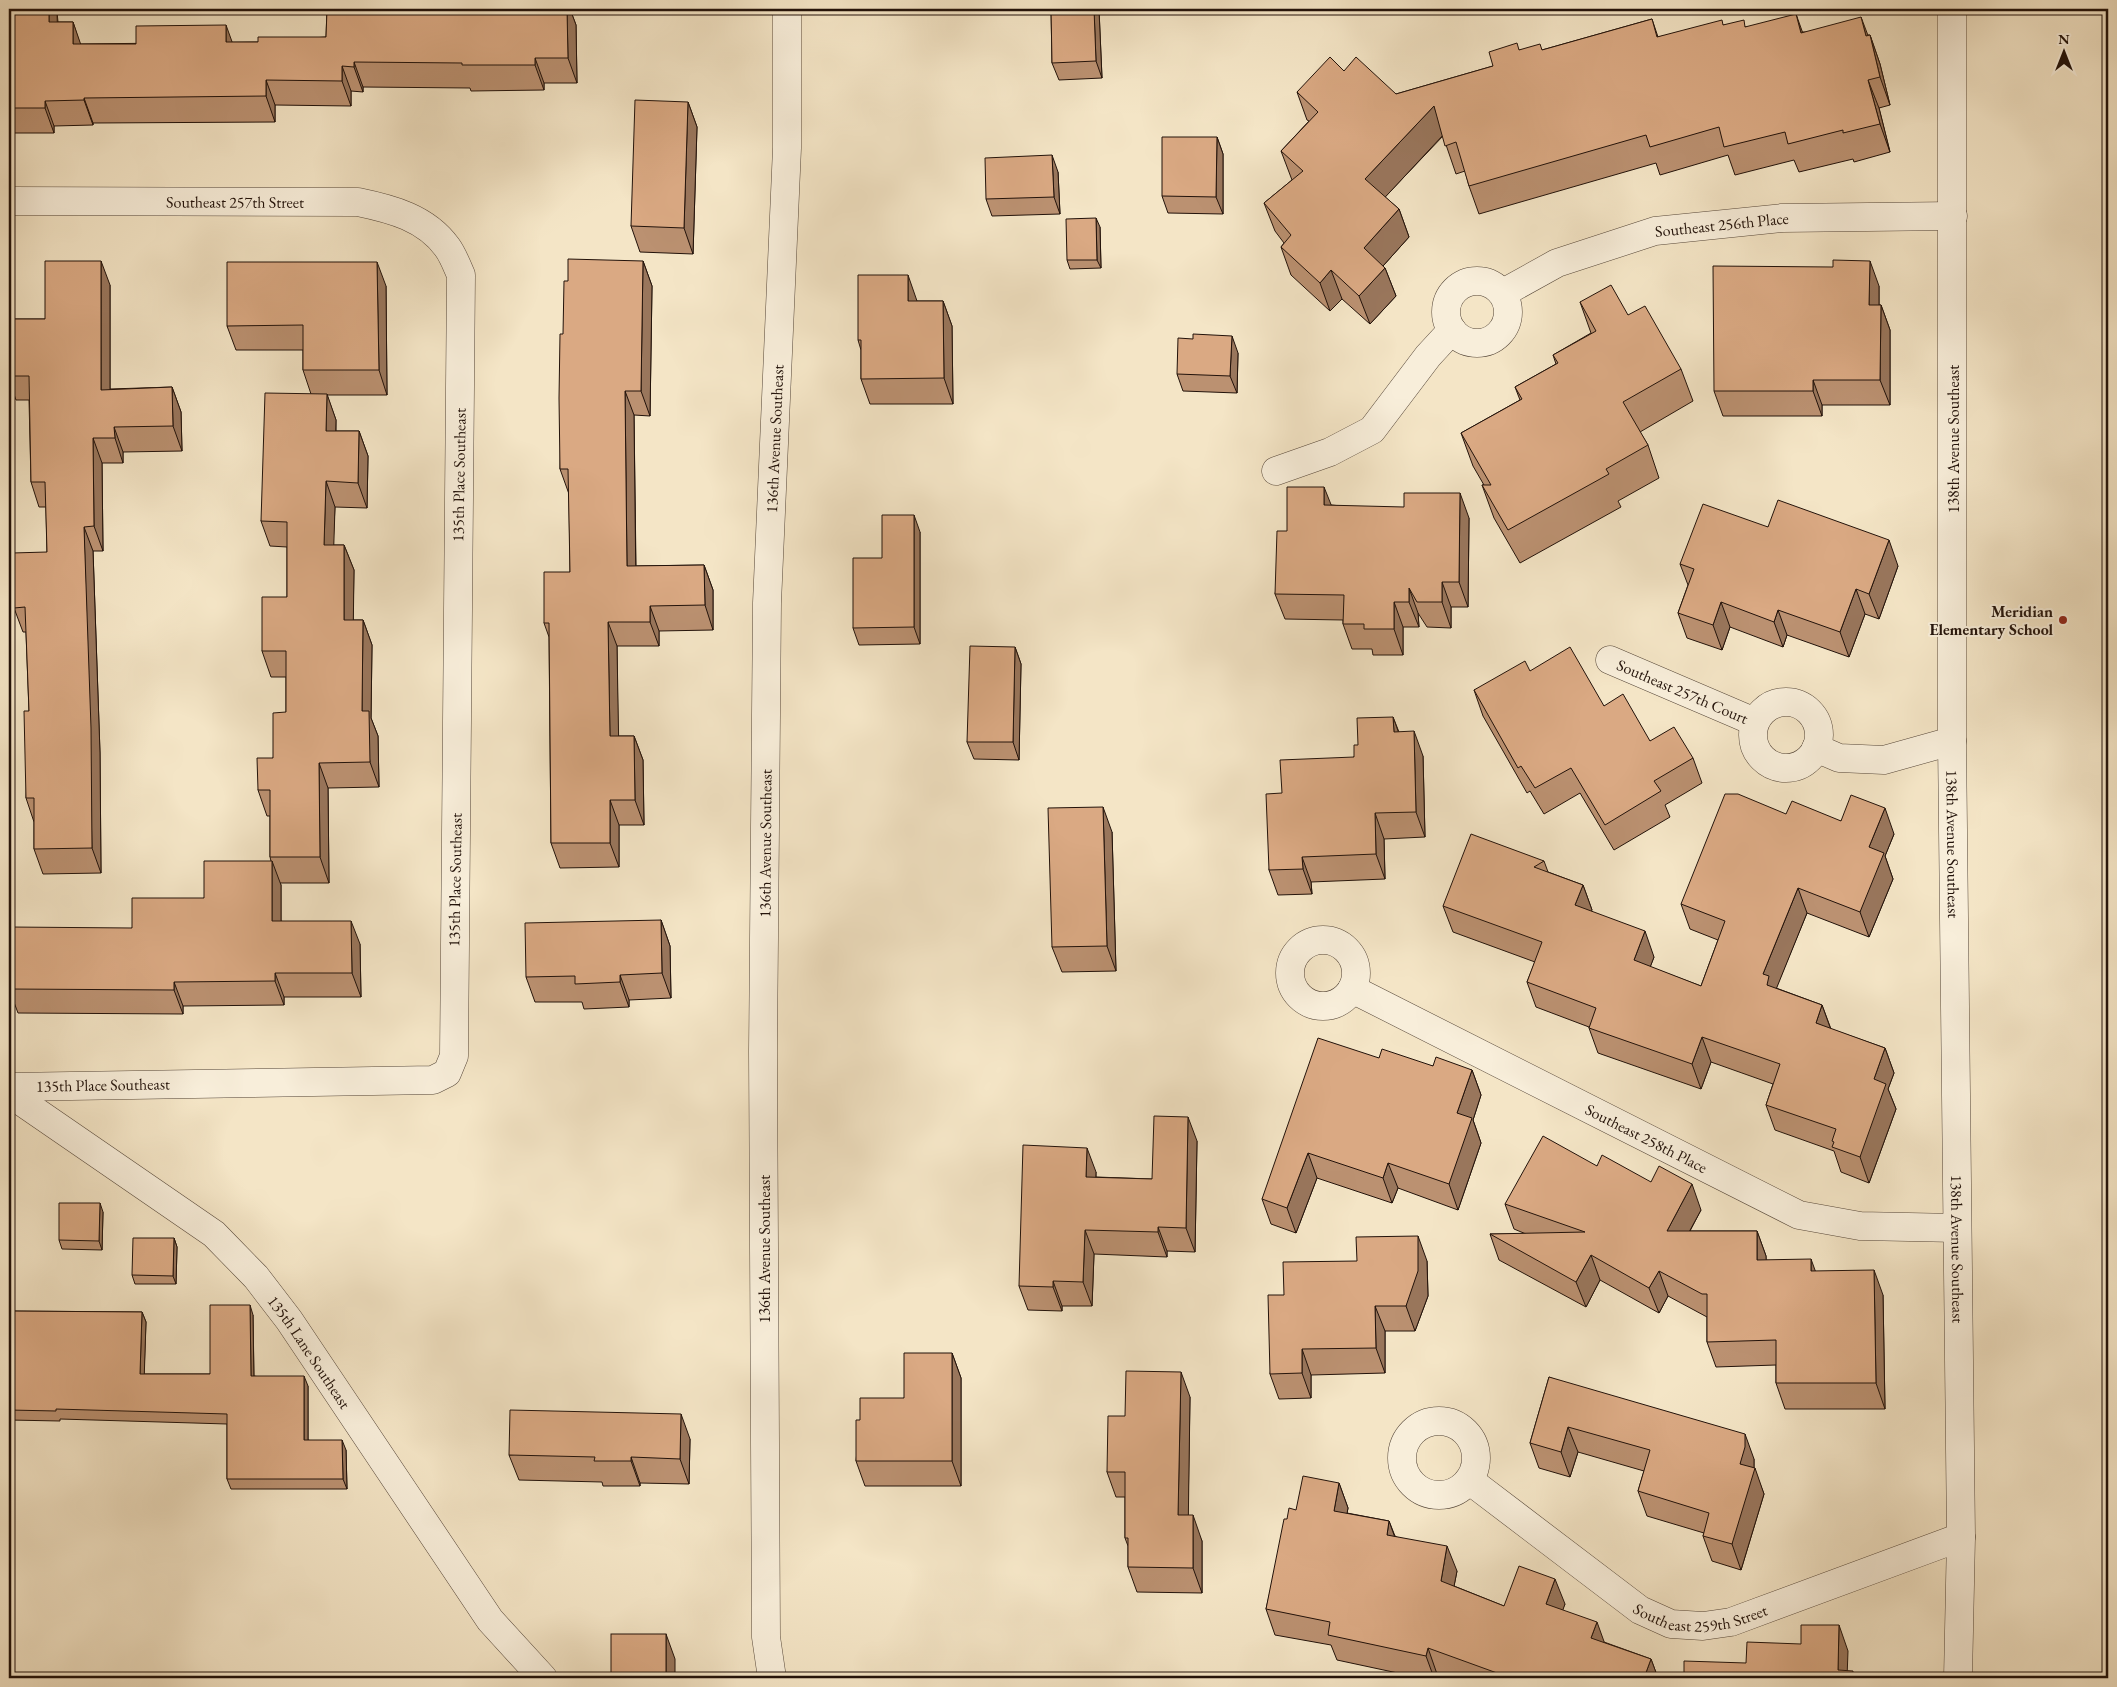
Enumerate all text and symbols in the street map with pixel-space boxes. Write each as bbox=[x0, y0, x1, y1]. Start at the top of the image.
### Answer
north arrow bbox=[2040, 28, 2090, 78]
text: N bbox=[2058, 30, 2070, 48]
street label: Southeast 257th Street bbox=[166, 191, 304, 212]
street label: Southeast 256th Place bbox=[1654, 207, 1789, 241]
street label: 136th Avenue Southeast bbox=[760, 364, 788, 513]
street label: 138th Avenue Southeast bbox=[1943, 365, 1964, 513]
street label: 135th Place Southeast bbox=[447, 408, 471, 542]
place label: Meridian Elementary School bbox=[1929, 601, 2053, 640]
marker: Meridian Elementary School bbox=[2057, 614, 2069, 626]
street label: Southeast 257th Court bbox=[1614, 654, 1752, 728]
street label: 136th Avenue Southeast bbox=[754, 769, 776, 918]
street label: 138th Avenue Southeast bbox=[1942, 770, 1965, 918]
street label: 135th Place Southeast bbox=[443, 813, 467, 947]
street label: 135th Place Southeast bbox=[36, 1073, 170, 1097]
street label: Southeast 258th Place bbox=[1582, 1098, 1711, 1178]
street label: 136th Avenue Southeast bbox=[754, 1175, 775, 1323]
street label: 138th Avenue Southeast bbox=[1946, 1175, 1969, 1323]
street label: 135th Lane Southeast bbox=[263, 1291, 356, 1413]
street label: Southeast 259th Street bbox=[1629, 1598, 1770, 1637]

